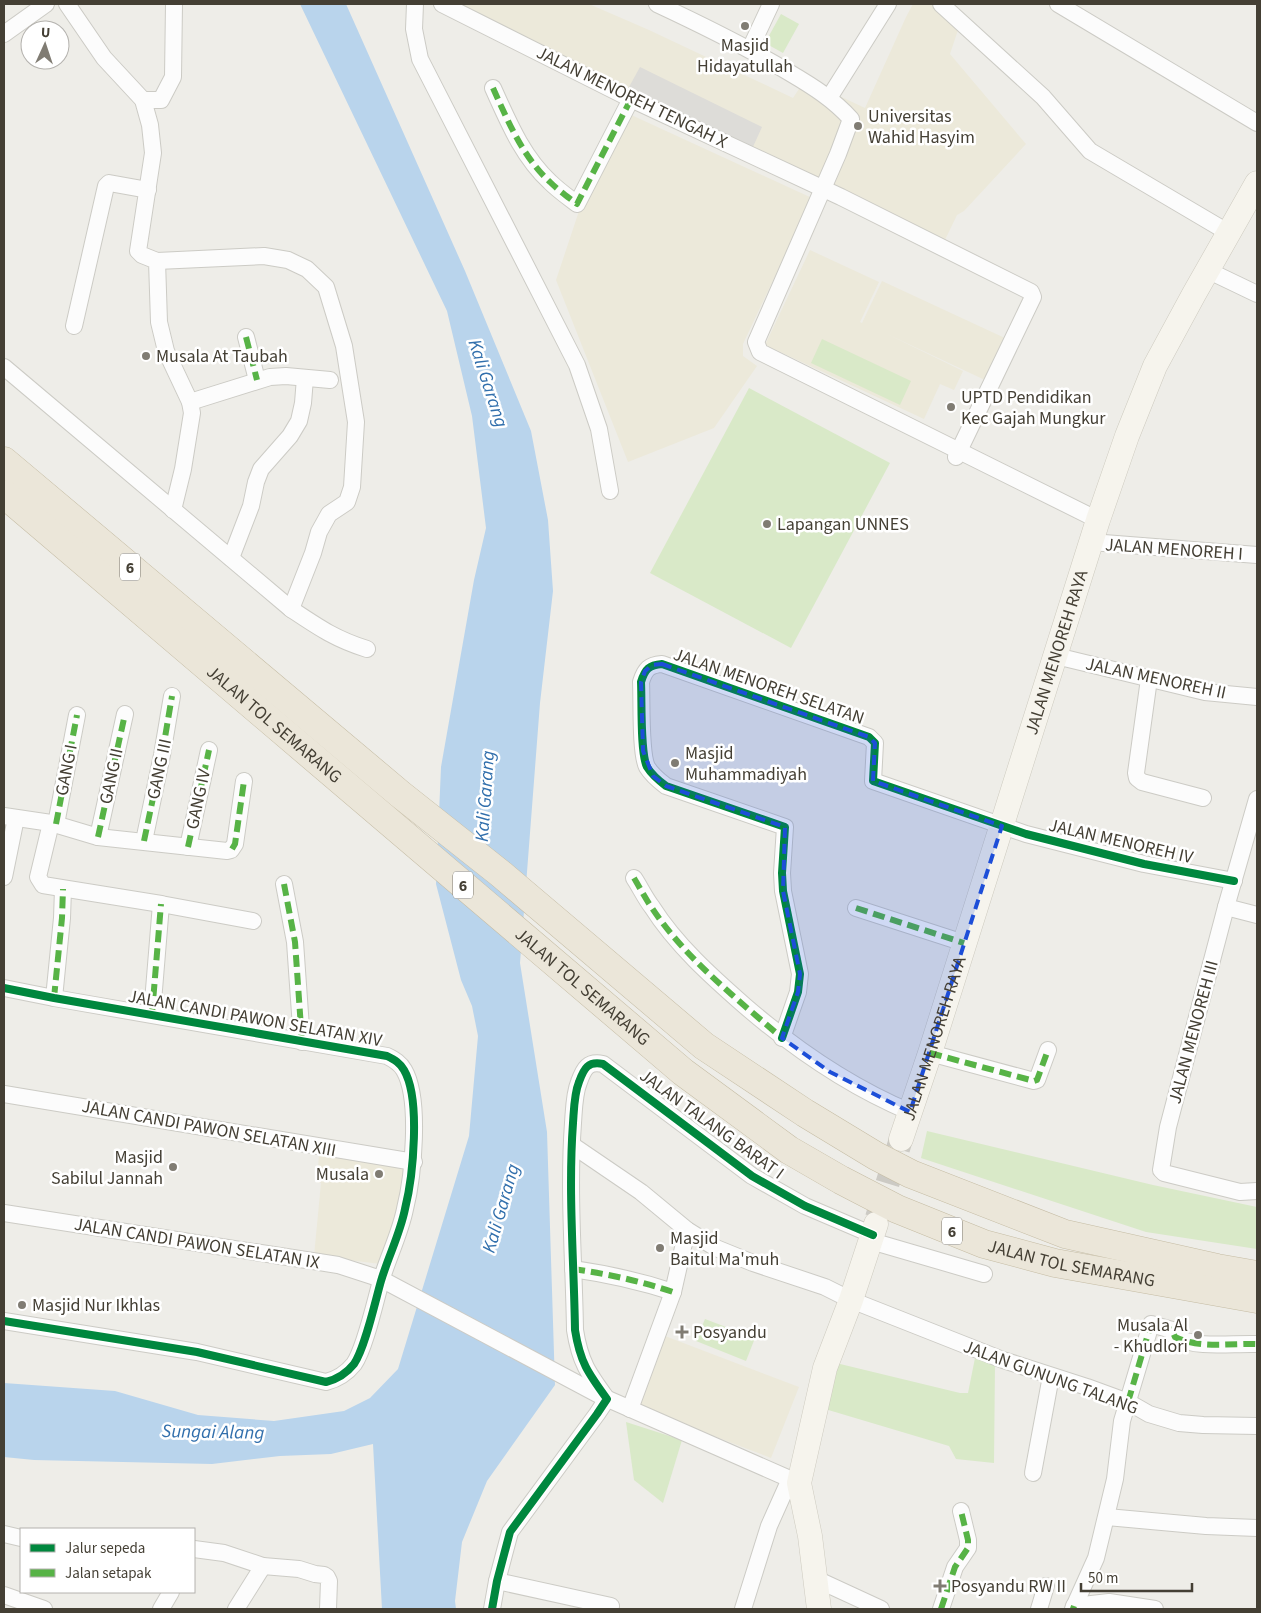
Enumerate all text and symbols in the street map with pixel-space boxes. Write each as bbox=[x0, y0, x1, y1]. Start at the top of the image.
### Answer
north arrow bbox=[20, 20, 70, 70]
marker: Masjid Hidayatullah bbox=[739, 20, 751, 32]
text: U bbox=[40, 23, 51, 43]
place label: Masjid Hidayatullah bbox=[697, 33, 793, 79]
street label: JALAN MENOREH TENGAH X bbox=[532, 40, 731, 155]
place label: Universitas Wahid Hasyim bbox=[868, 104, 975, 150]
marker: Universitas Wahid Hasyim bbox=[852, 120, 864, 132]
water label: Kali Garang bbox=[461, 336, 515, 431]
place label: Musala At Taubah bbox=[156, 344, 288, 369]
marker: Musala At Taubah bbox=[140, 350, 152, 362]
place label: UPTD Pendidikan Kec Gajah Mungkur bbox=[961, 385, 1106, 431]
marker: UPTD Pendidikan Kec Gajah Mungkur bbox=[945, 401, 957, 413]
place label: Lapangan UNNES bbox=[777, 512, 909, 537]
marker: Lapangan UNNES bbox=[761, 518, 773, 530]
street label: JALAN MENOREH I bbox=[1104, 532, 1244, 567]
road number: 6 bbox=[120, 554, 140, 580]
street label: JALAN MENOREH RAYA bbox=[1019, 567, 1095, 738]
street label: JALAN MENOREH SELATAN bbox=[670, 642, 868, 731]
street label: JALAN MENOREH II bbox=[1083, 651, 1228, 706]
street label: JALAN TOL SEMARANG bbox=[201, 660, 347, 789]
street label: GANG III bbox=[141, 736, 178, 802]
place label: Masjid Muhammadiyah bbox=[685, 741, 807, 787]
street label: GANG I bbox=[49, 742, 84, 798]
street label: GANG II bbox=[93, 746, 130, 806]
water label: Kali Garang bbox=[469, 750, 502, 843]
marker: Masjid Muhammadiyah bbox=[669, 757, 681, 769]
street label: GANG IV bbox=[180, 766, 217, 832]
street label: JALAN MENOREH IV bbox=[1046, 813, 1196, 870]
road number: 6 bbox=[453, 872, 473, 898]
street label: JALAN TOL SEMARANG bbox=[509, 922, 655, 1052]
street label: JALAN MENOREH RAYA bbox=[896, 953, 973, 1124]
street label: JALAN MENOREH III bbox=[1162, 958, 1225, 1107]
street label: JALAN CANDI PAWON SELATAN XIV bbox=[126, 984, 385, 1053]
street label: JALAN TALANG BARAT I bbox=[634, 1063, 789, 1185]
street label: JALAN CANDI PAWON SELATAN XIII bbox=[80, 1094, 338, 1163]
place label: Masjid Sabilul Jannah bbox=[51, 1145, 163, 1191]
marker: Masjid Sabilul Jannah bbox=[167, 1161, 179, 1173]
water label: Kali Garang bbox=[476, 1161, 527, 1256]
place label: Musala bbox=[316, 1162, 369, 1187]
marker: Musala bbox=[373, 1168, 385, 1180]
street label: JALAN CANDI PAWON SELATAN IX bbox=[72, 1212, 321, 1275]
road number: 6 bbox=[942, 1218, 962, 1244]
place label: Masjid Baitul Ma'muh bbox=[670, 1226, 779, 1272]
street label: JALAN TOL SEMARANG bbox=[985, 1234, 1157, 1294]
marker: Masjid Baitul Ma'muh bbox=[654, 1242, 666, 1254]
place label: Masjid Nur Ikhlas bbox=[32, 1293, 160, 1318]
marker: Masjid Nur Ikhlas bbox=[16, 1299, 28, 1311]
place label: Musala Al - Khudlori bbox=[1114, 1313, 1188, 1359]
place label: Posyandu bbox=[693, 1320, 767, 1345]
marker: Posyandu bbox=[675, 1325, 689, 1339]
marker: Musala Al - Khudlori bbox=[1192, 1329, 1204, 1341]
street label: JALAN GUNUNG TALANG bbox=[960, 1334, 1142, 1421]
water label: Sungai Alang bbox=[161, 1418, 265, 1447]
legend bbox=[20, 1528, 195, 1593]
text: Jalur sepeda bbox=[65, 1538, 145, 1559]
scale bar bbox=[1081, 1560, 1192, 1592]
text: Jalan setapak bbox=[65, 1563, 152, 1584]
text: 50 m bbox=[1088, 1568, 1118, 1589]
place label: Posyandu RW II bbox=[951, 1574, 1066, 1599]
marker: Posyandu RW II bbox=[933, 1579, 947, 1593]

